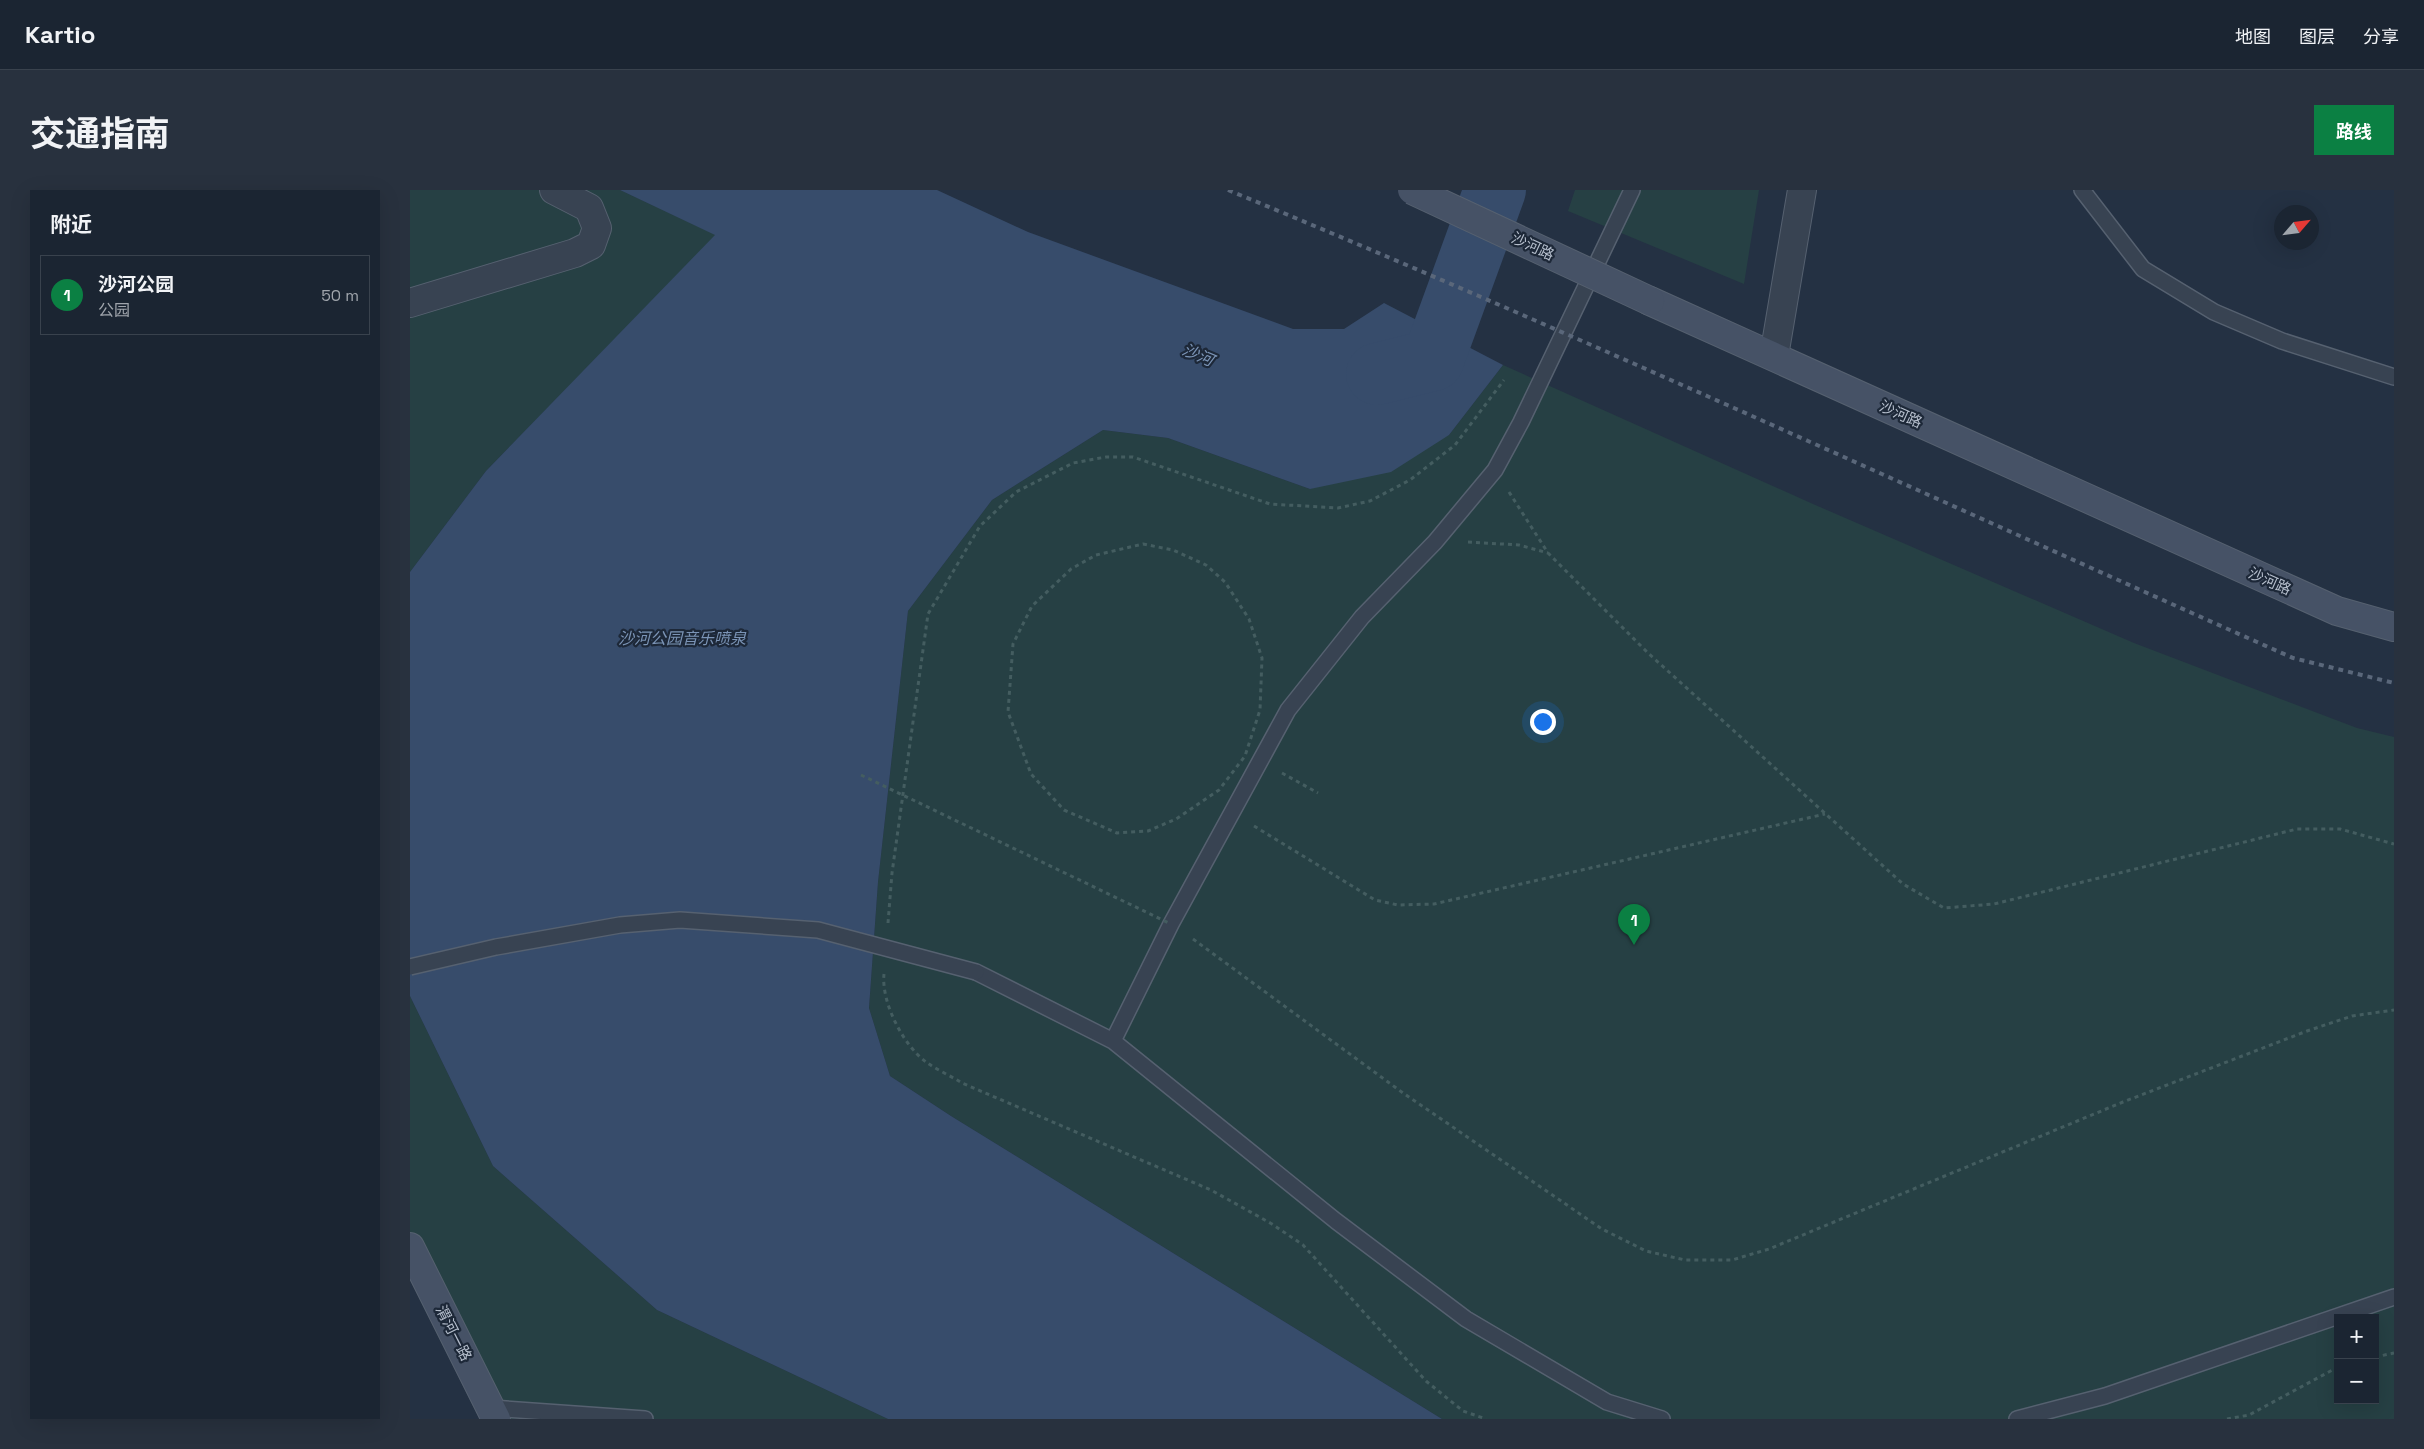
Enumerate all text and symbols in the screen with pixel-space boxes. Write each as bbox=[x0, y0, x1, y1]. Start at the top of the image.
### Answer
text: Kartio bbox=[25, 19, 95, 50]
text: 地图 bbox=[2235, 25, 2271, 48]
text: 图层 bbox=[2299, 25, 2335, 48]
text: 分享 bbox=[2363, 25, 2399, 48]
button: 路线 bbox=[2314, 105, 2394, 155]
text: 交通指南 bbox=[30, 112, 170, 156]
north arrow bbox=[2274, 205, 2319, 250]
text: 附近 bbox=[50, 211, 92, 238]
street label: 沙河路 bbox=[1509, 228, 1557, 264]
text: 沙河公园 bbox=[98, 272, 174, 297]
text: 1 bbox=[63, 285, 71, 306]
text: 50 m bbox=[321, 285, 359, 306]
text: 公园 bbox=[98, 300, 130, 321]
water label: 沙河 bbox=[1179, 339, 1220, 372]
street label: 沙河路 bbox=[1877, 396, 1925, 432]
street label: 沙河路 bbox=[2246, 563, 2294, 599]
water label: 沙河公园音乐喷泉 bbox=[618, 628, 747, 649]
your location bbox=[1530, 709, 1556, 735]
pin: 1 bbox=[1618, 904, 1650, 945]
street label: 渭河一路 bbox=[432, 1302, 476, 1364]
map controls bbox=[2334, 1314, 2379, 1404]
button: + bbox=[2334, 1314, 2379, 1359]
button: − bbox=[2334, 1359, 2379, 1404]

